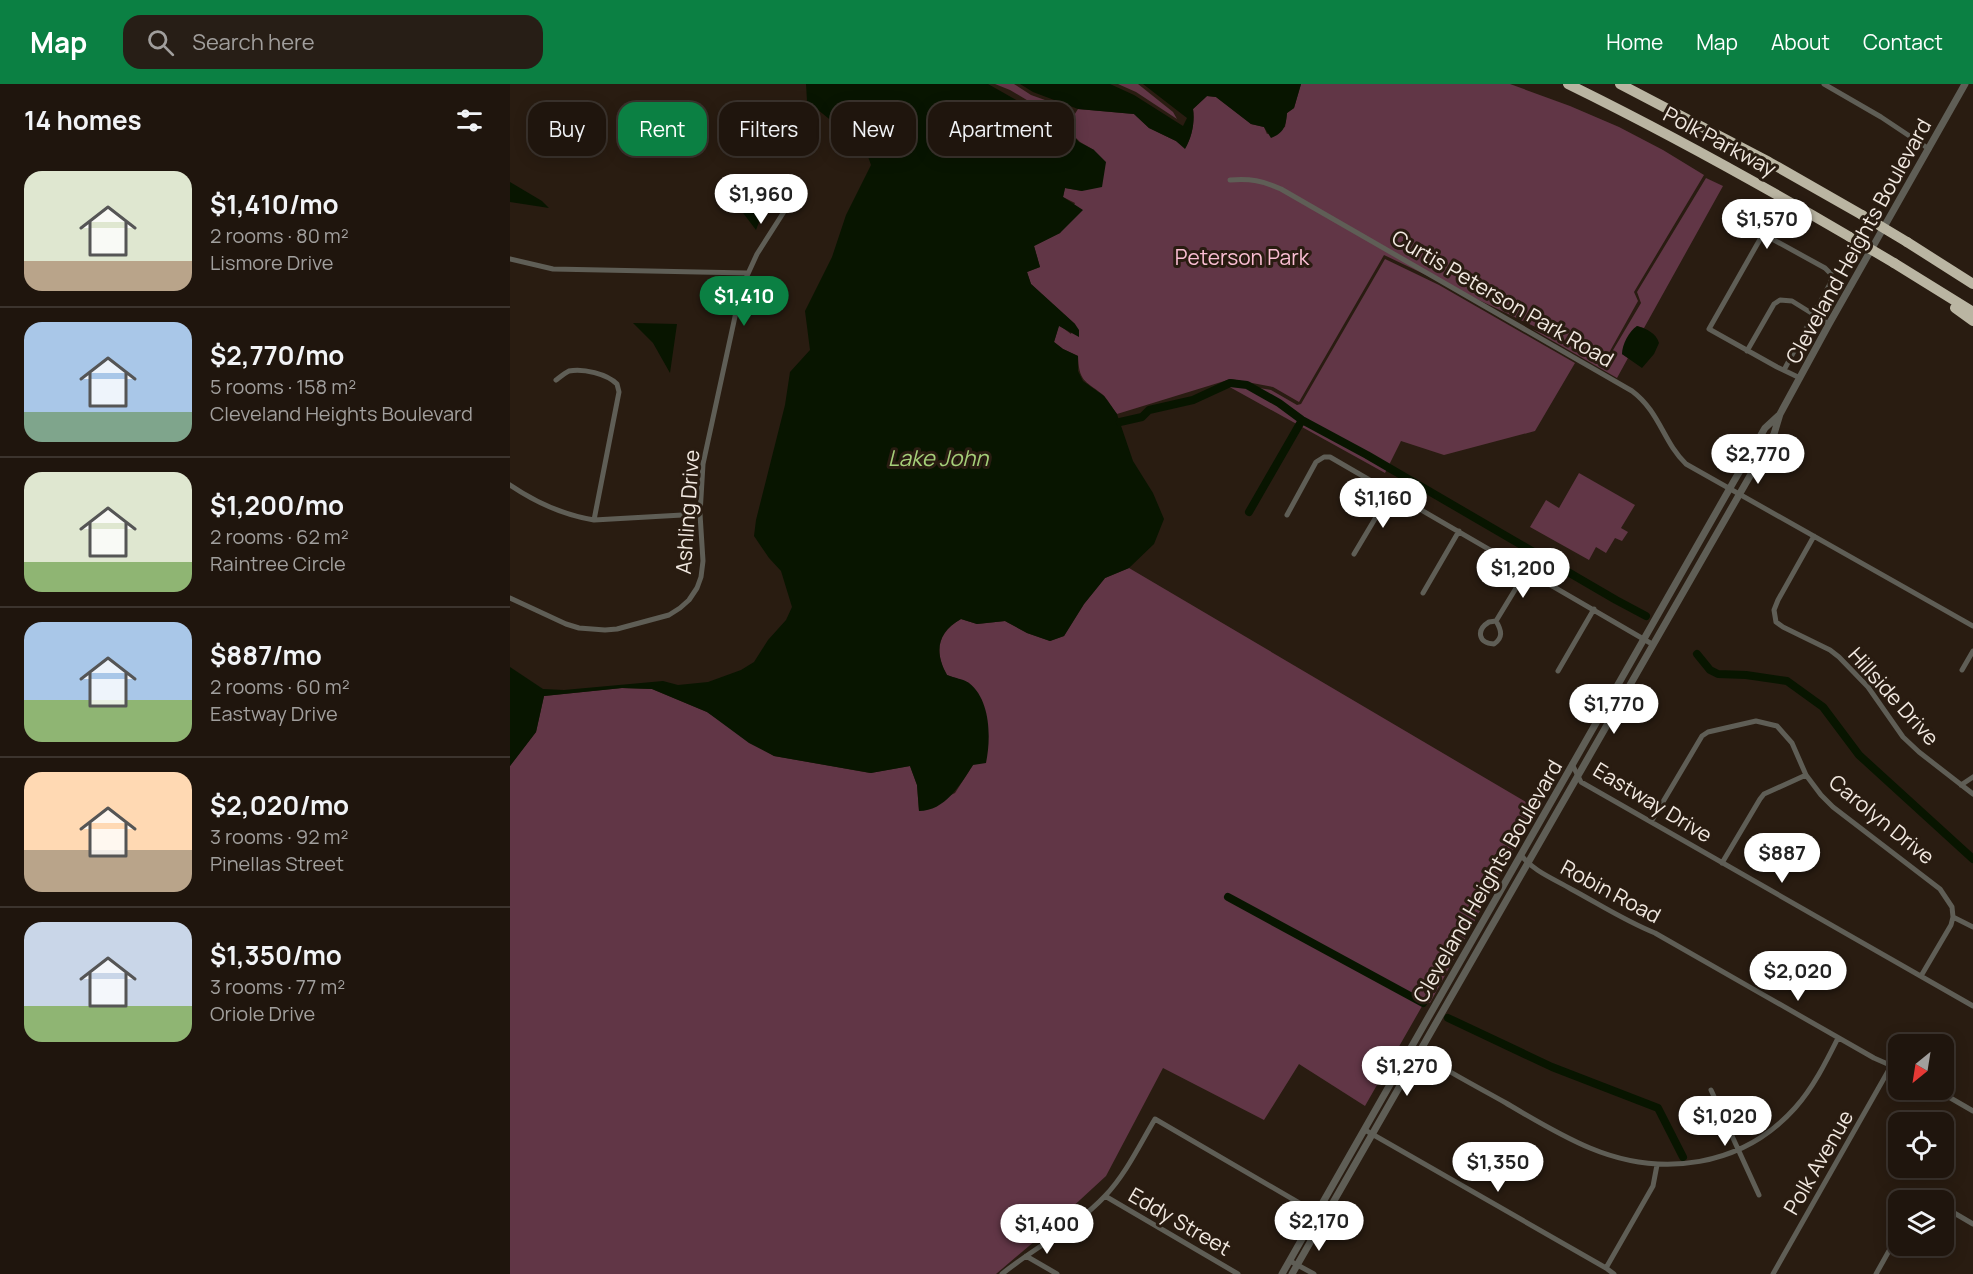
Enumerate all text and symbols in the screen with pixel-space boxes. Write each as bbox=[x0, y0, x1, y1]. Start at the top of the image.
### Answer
search box bbox=[123, 15, 543, 69]
text: Map bbox=[30, 23, 87, 61]
icon: search bbox=[144, 26, 177, 59]
text: Search here bbox=[192, 27, 315, 57]
text: Home bbox=[1606, 28, 1663, 56]
text: Map bbox=[1696, 28, 1738, 56]
text: About bbox=[1771, 28, 1830, 56]
text: Contact bbox=[1863, 28, 1943, 56]
street label: Polk Parkway bbox=[1659, 100, 1781, 182]
text: 14 homes bbox=[24, 102, 142, 138]
chip: Buy bbox=[528, 102, 606, 156]
chip: Rent bbox=[618, 102, 707, 156]
chip: Filters bbox=[719, 102, 819, 156]
chip: New bbox=[831, 102, 916, 156]
chip: Apartment bbox=[928, 102, 1074, 156]
icon: filters bbox=[453, 104, 486, 137]
street label: Cleveland Heights Boulevard bbox=[1779, 113, 1937, 369]
pin: $1,960 bbox=[712, 174, 810, 225]
text: $1,960 bbox=[729, 180, 793, 207]
text: $1,410/mo bbox=[210, 186, 339, 222]
icon: home bbox=[72, 195, 144, 267]
pin: $1,570 bbox=[1718, 199, 1816, 250]
text: $1,570 bbox=[1736, 205, 1798, 232]
text: 2 rooms · 80 m² bbox=[210, 222, 349, 249]
street label: Curtis Peterson Park Road bbox=[1387, 223, 1619, 373]
park label: Peterson Park bbox=[1175, 243, 1310, 271]
text: Lismore Drive bbox=[210, 249, 334, 276]
pin: $1,410 bbox=[695, 276, 793, 327]
text: $1,410 bbox=[714, 282, 774, 309]
text: $2,770/mo bbox=[210, 337, 344, 373]
icon: home bbox=[72, 346, 144, 418]
text: 5 rooms · 158 m² bbox=[210, 373, 356, 400]
text: Cleveland Heights Boulevard bbox=[210, 400, 473, 427]
pin: $2,770 bbox=[1709, 434, 1807, 485]
text: $2,770 bbox=[1725, 440, 1791, 467]
water label: Lake John bbox=[888, 443, 989, 473]
street label: Ashling Drive bbox=[669, 449, 705, 575]
pin: $1,160 bbox=[1334, 478, 1432, 529]
text: $1,160 bbox=[1354, 484, 1412, 511]
text: $1,200/mo bbox=[210, 487, 344, 523]
icon: home bbox=[72, 496, 144, 568]
text: 2 rooms · 62 m² bbox=[210, 523, 349, 550]
pin: $1,200 bbox=[1474, 548, 1572, 599]
text: Raintree Circle bbox=[210, 550, 346, 577]
text: $1,200 bbox=[1491, 554, 1555, 581]
text: $887/mo bbox=[210, 637, 322, 673]
street label: Hillside Drive bbox=[1842, 641, 1946, 751]
icon: home bbox=[72, 646, 144, 718]
text: 2 rooms · 60 m² bbox=[210, 673, 350, 700]
pin: $1,770 bbox=[1565, 684, 1663, 735]
text: $1,770 bbox=[1583, 690, 1645, 717]
text: Eastway Drive bbox=[210, 700, 338, 727]
street label: Cleveland Heights Boulevard bbox=[1406, 754, 1568, 1008]
street label: Eastway Drive bbox=[1588, 755, 1718, 849]
street label: Carolyn Drive bbox=[1823, 768, 1941, 870]
text: $2,020/mo bbox=[210, 787, 349, 823]
icon: home bbox=[72, 796, 144, 868]
text: 3 rooms · 92 m² bbox=[210, 823, 349, 850]
pin: $887 bbox=[1746, 833, 1818, 884]
text: $887 bbox=[1758, 839, 1806, 866]
text: Pinellas Street bbox=[210, 850, 344, 877]
street label: Robin Road bbox=[1556, 853, 1666, 929]
text: $1,350/mo bbox=[210, 937, 342, 973]
icon: home bbox=[72, 946, 144, 1018]
pin: $2,020 bbox=[1749, 951, 1847, 1002]
text: $2,020 bbox=[1764, 957, 1832, 984]
text: 3 rooms · 77 m² bbox=[210, 973, 345, 1000]
text: Oriole Drive bbox=[210, 1000, 315, 1027]
north arrow bbox=[1888, 1034, 1954, 1100]
map controls bbox=[1888, 1034, 1954, 1256]
pin: $1,270 bbox=[1358, 1046, 1456, 1097]
text: $1,270 bbox=[1376, 1052, 1438, 1079]
pin: $1,020 bbox=[1676, 1096, 1774, 1147]
text: $1,020 bbox=[1693, 1102, 1757, 1129]
street label: Polk Avenue bbox=[1777, 1105, 1859, 1219]
button: locate bbox=[1888, 1112, 1954, 1178]
pin: $1,350 bbox=[1449, 1142, 1547, 1193]
text: $1,350 bbox=[1466, 1148, 1530, 1175]
street label: Eddy Street bbox=[1124, 1180, 1236, 1262]
button: layers bbox=[1888, 1190, 1954, 1256]
pin: $2,170 bbox=[1270, 1201, 1368, 1252]
pin: $1,400 bbox=[998, 1204, 1096, 1255]
text: $2,170 bbox=[1289, 1207, 1349, 1234]
text: $1,400 bbox=[1014, 1210, 1080, 1237]

